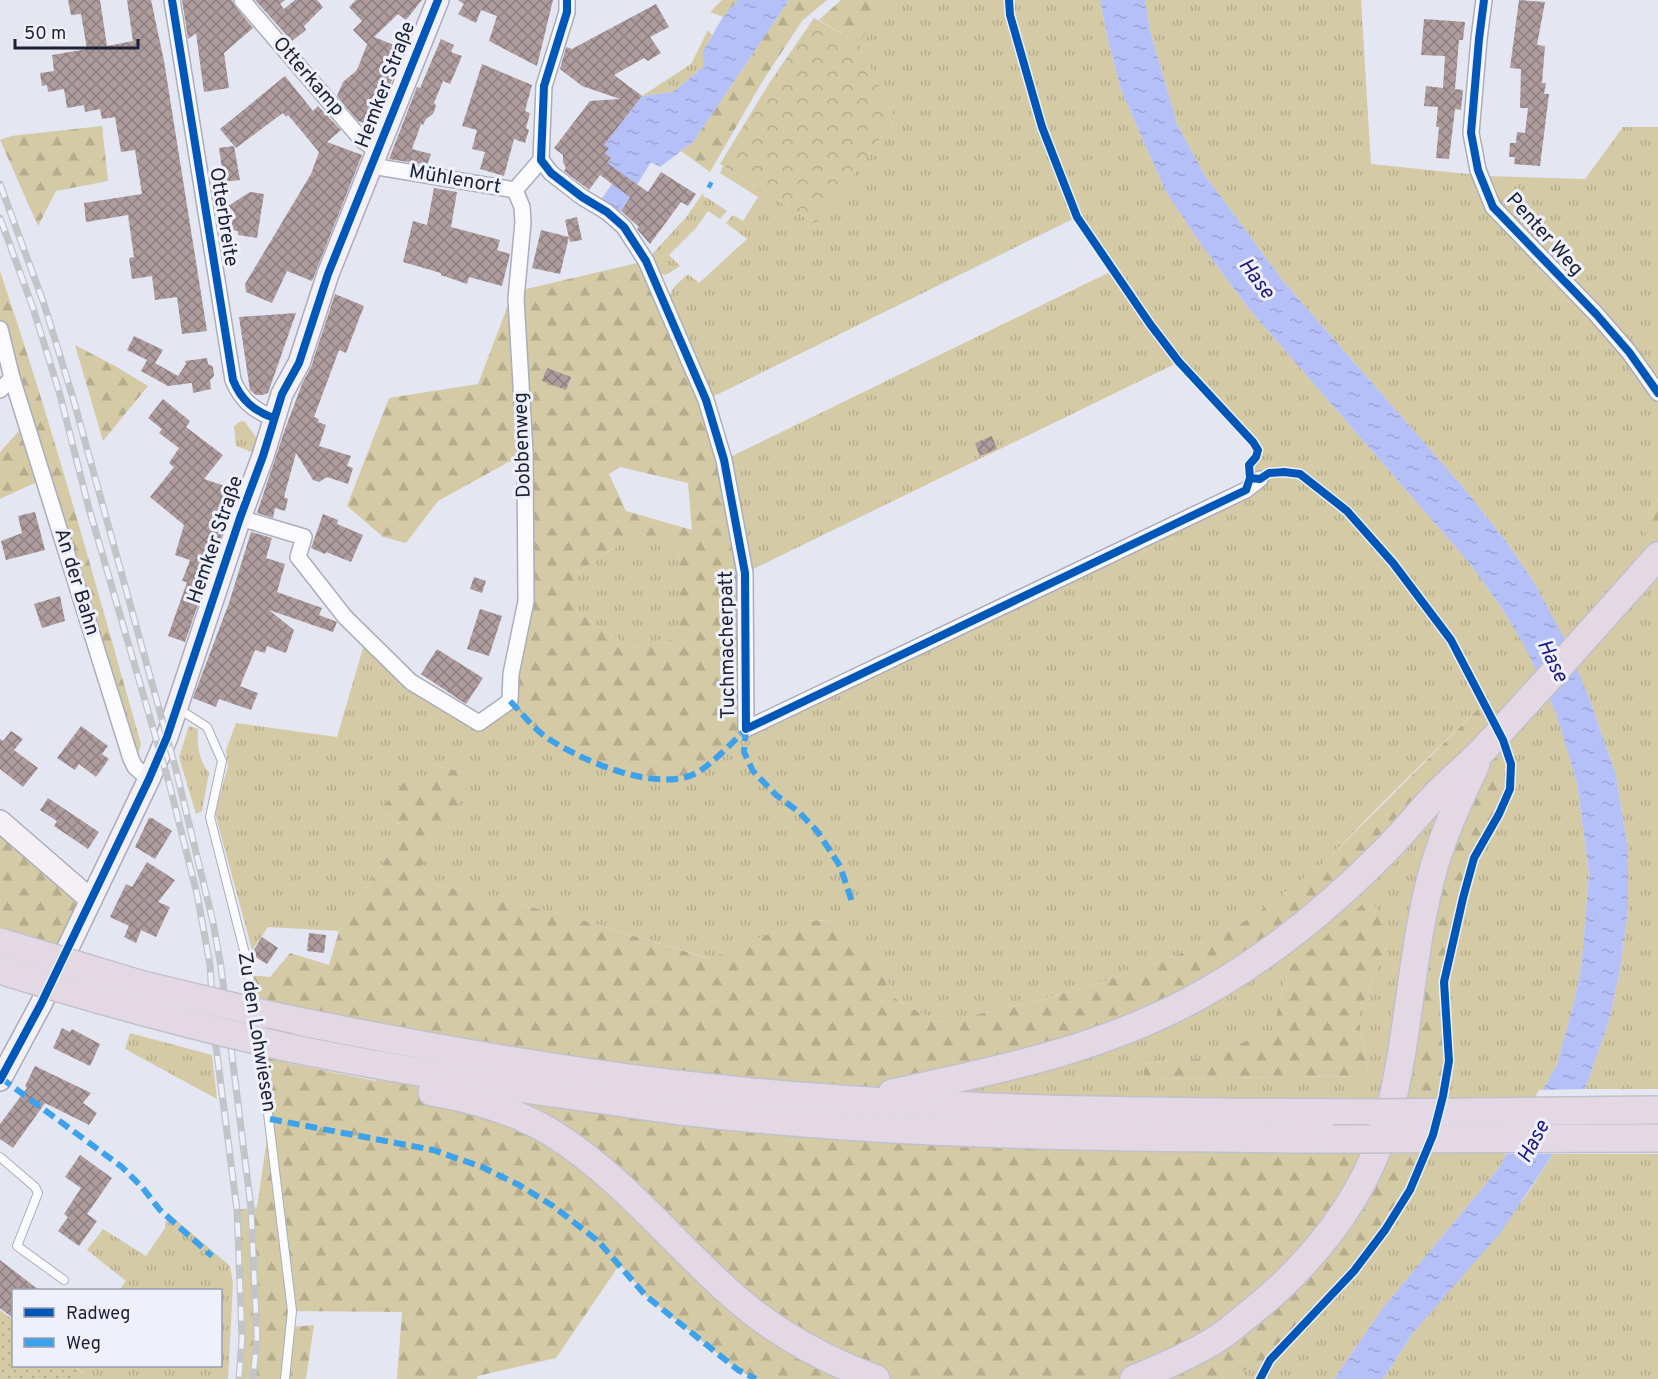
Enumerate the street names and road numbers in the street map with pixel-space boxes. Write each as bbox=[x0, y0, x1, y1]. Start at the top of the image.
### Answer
street label: Hemker Straße bbox=[350, 18, 422, 152]
street label: Otterkamp bbox=[266, 32, 350, 122]
street label: Mühlenort bbox=[407, 159, 503, 201]
street label: Otterbreite bbox=[202, 165, 244, 269]
street label: Penter Weg bbox=[1500, 188, 1588, 282]
street label: Dobbenweg bbox=[508, 392, 538, 498]
street label: Hemker Straße bbox=[182, 473, 250, 607]
street label: An der Bahn bbox=[47, 525, 105, 639]
street label: Tuchmacherpatt bbox=[714, 571, 742, 719]
street label: Zu den Lohwiesen bbox=[231, 950, 281, 1114]

